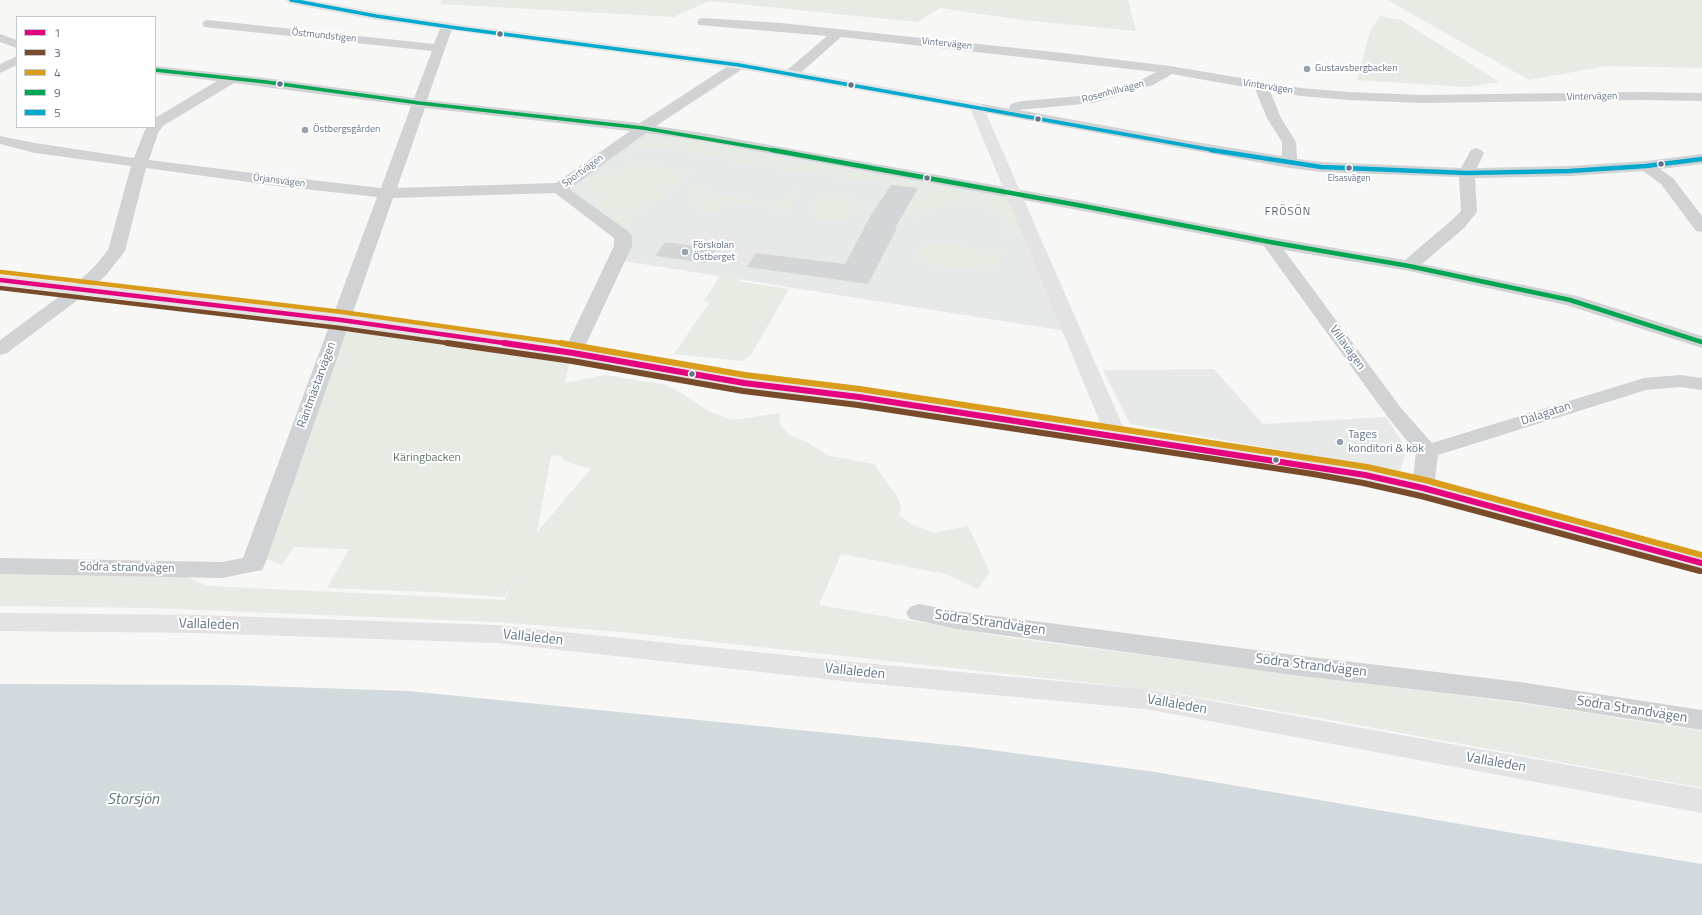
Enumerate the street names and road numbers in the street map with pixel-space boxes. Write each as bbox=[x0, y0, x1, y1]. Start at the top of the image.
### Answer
street label: Östmundstigen bbox=[291, 27, 357, 45]
street label: Vintervägen bbox=[921, 35, 973, 53]
street label: Vintervägen bbox=[1242, 77, 1294, 97]
street label: Rosenhillvägen bbox=[1081, 78, 1145, 106]
street label: Vintervägen bbox=[1567, 91, 1617, 103]
street label: Sportvägen bbox=[560, 152, 606, 190]
street label: Örjansvägen bbox=[252, 172, 306, 190]
street label: Villavägen bbox=[1326, 323, 1368, 373]
street label: Räntmästarvägen bbox=[295, 340, 339, 430]
street label: Dalagatan bbox=[1519, 399, 1573, 429]
street label: Södra strandvägen bbox=[79, 560, 175, 576]
street label: Södra Strandvägen bbox=[933, 607, 1047, 639]
street label: Vallaleden bbox=[178, 616, 240, 634]
street label: Vallaleden bbox=[502, 626, 564, 650]
street label: Södra Strandvägen bbox=[1254, 651, 1368, 681]
street label: Vallaleden bbox=[824, 660, 886, 684]
street label: Vallaleden bbox=[1146, 691, 1208, 719]
street label: Södra Strandvägen bbox=[1575, 693, 1689, 727]
street label: Vallaleden bbox=[1465, 749, 1527, 777]

